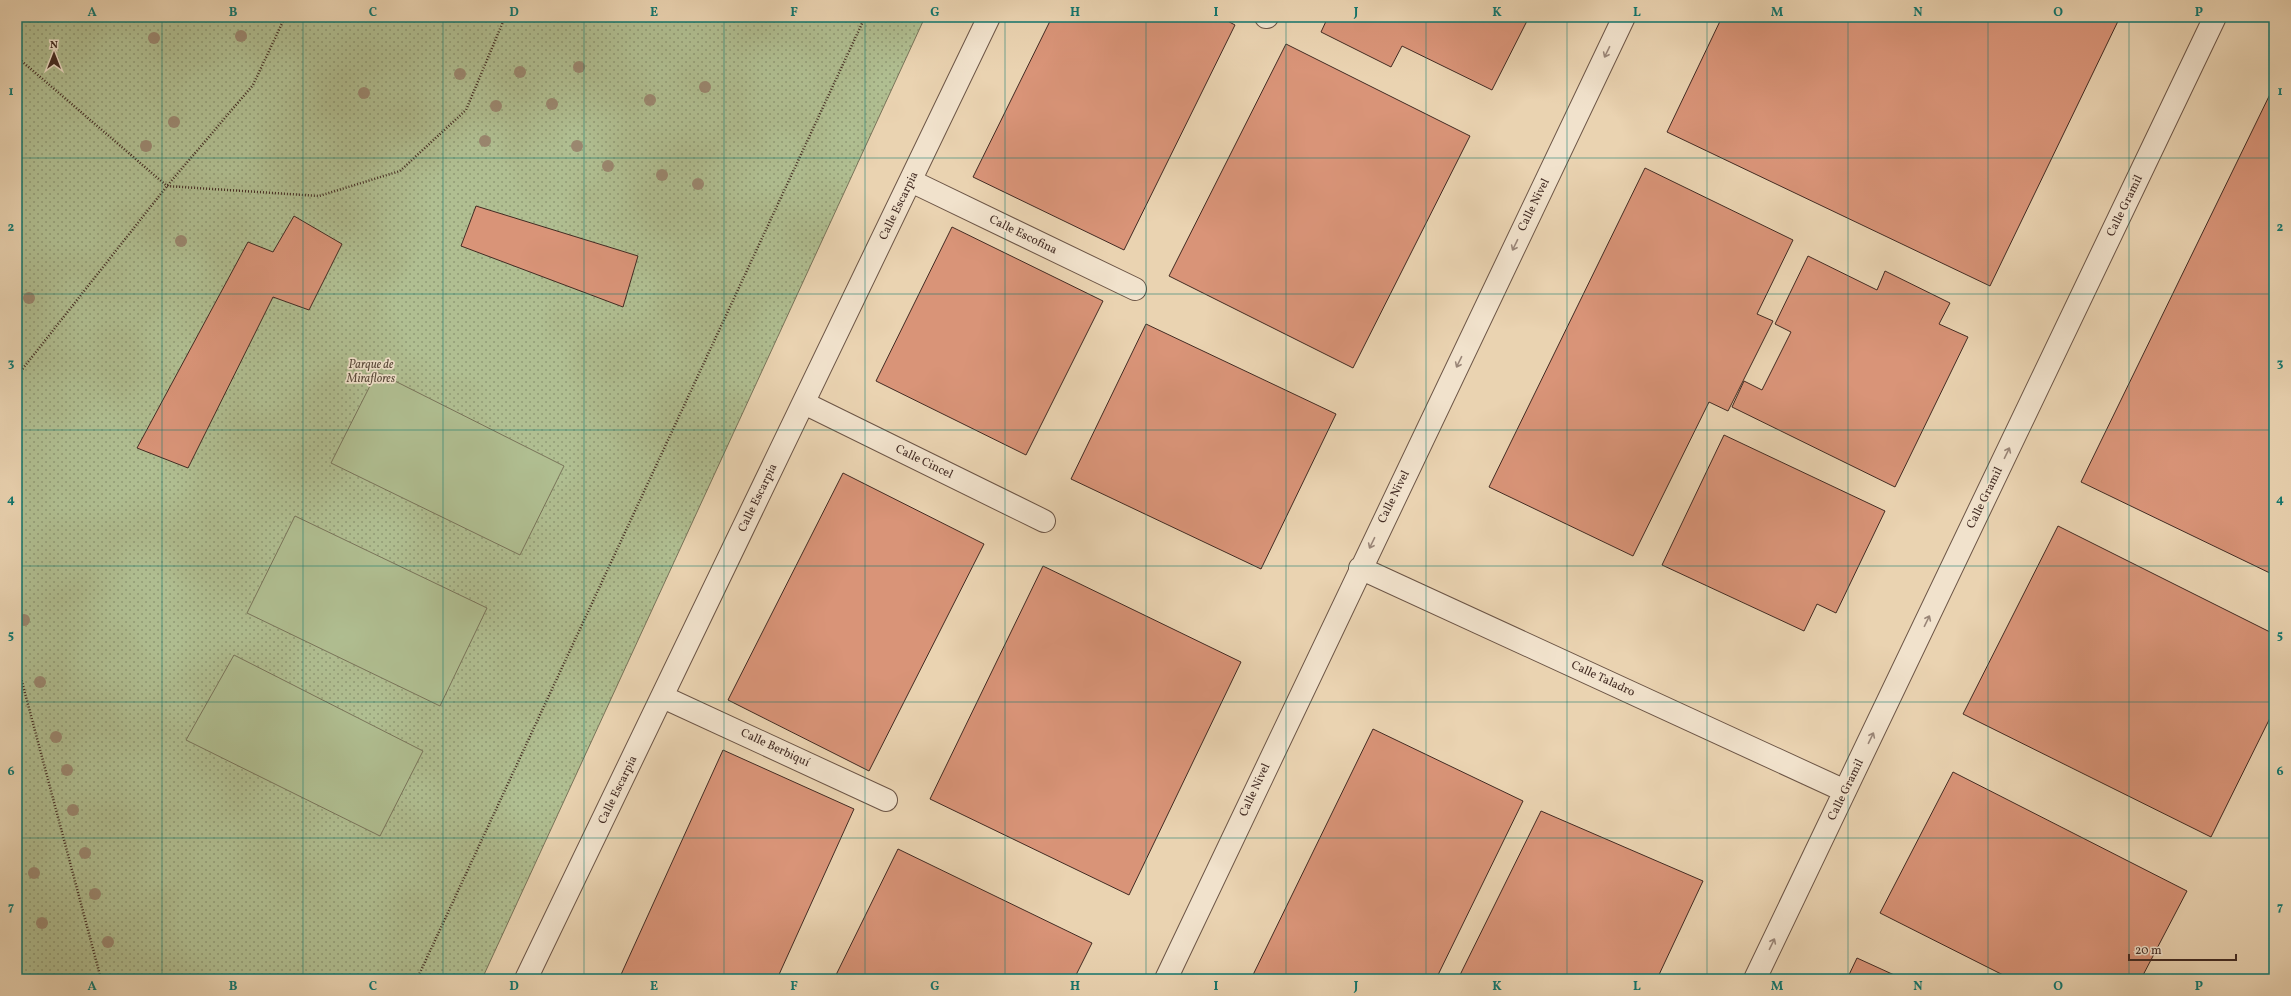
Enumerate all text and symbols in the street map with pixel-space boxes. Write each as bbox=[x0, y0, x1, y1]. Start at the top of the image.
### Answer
text: A bbox=[87, 4, 97, 22]
text: B bbox=[229, 4, 238, 22]
text: C bbox=[369, 4, 377, 22]
text: D bbox=[509, 4, 519, 22]
text: E bbox=[650, 4, 658, 22]
text: F bbox=[790, 4, 798, 22]
text: G bbox=[930, 4, 940, 22]
text: H bbox=[1070, 4, 1080, 22]
text: I bbox=[1214, 4, 1219, 22]
text: J bbox=[1353, 4, 1359, 22]
text: K bbox=[1492, 4, 1502, 22]
text: L bbox=[1633, 4, 1641, 22]
text: M bbox=[1771, 4, 1784, 22]
text: N bbox=[1913, 4, 1923, 22]
text: O bbox=[2053, 4, 2063, 22]
text: P bbox=[2195, 4, 2203, 22]
north arrow bbox=[34, 34, 74, 74]
text: N bbox=[50, 38, 58, 53]
one-way arrow bbox=[1603, 46, 1611, 58]
text: 1 bbox=[8, 83, 14, 101]
text: 1 bbox=[2277, 83, 2283, 101]
street label: Calle Escarpia bbox=[876, 169, 922, 243]
street label: Calle Gramil bbox=[2103, 172, 2147, 239]
street label: Calle Nivel bbox=[1514, 175, 1554, 234]
street label: Calle Escofina bbox=[986, 212, 1060, 258]
text: 2 bbox=[8, 219, 15, 237]
text: 2 bbox=[2277, 219, 2284, 237]
one-way arrow bbox=[1511, 239, 1518, 251]
text: 3 bbox=[8, 355, 15, 373]
text: 3 bbox=[2277, 355, 2284, 373]
one-way arrow bbox=[1455, 356, 1462, 368]
park label: Parque de Miraflores bbox=[346, 357, 396, 387]
street label: Calle Cincel bbox=[892, 441, 956, 483]
one-way arrow bbox=[2004, 448, 2011, 460]
street label: Calle Escarpia bbox=[735, 461, 781, 535]
street label: Calle Gramil bbox=[1963, 464, 2007, 531]
street label: Calle Nivel bbox=[1374, 467, 1414, 526]
text: 4 bbox=[7, 491, 15, 509]
text: 4 bbox=[2276, 491, 2284, 509]
one-way arrow bbox=[1368, 536, 1375, 548]
one-way arrow bbox=[1924, 615, 1931, 627]
text: 5 bbox=[8, 627, 14, 645]
text: 5 bbox=[2277, 627, 2283, 645]
street label: Calle Taladro bbox=[1568, 657, 1638, 701]
street label: Calle Berbiquí bbox=[738, 725, 812, 771]
one-way arrow bbox=[1868, 733, 1875, 745]
street label: Calle Escarpia bbox=[595, 753, 641, 827]
street label: Calle Gramil bbox=[1824, 756, 1868, 823]
street label: Calle Nivel bbox=[1236, 760, 1274, 819]
text: 6 bbox=[7, 763, 15, 781]
text: 6 bbox=[2276, 763, 2284, 781]
text: 7 bbox=[8, 899, 14, 917]
text: 7 bbox=[2277, 899, 2283, 917]
scale bar bbox=[2129, 936, 2236, 962]
one-way arrow bbox=[1769, 938, 1776, 950]
text: 20 m bbox=[2135, 943, 2162, 959]
text: A bbox=[87, 978, 97, 996]
text: B bbox=[229, 978, 238, 996]
text: C bbox=[369, 978, 377, 996]
text: D bbox=[509, 978, 519, 996]
text: E bbox=[650, 978, 658, 996]
text: F bbox=[790, 978, 798, 996]
text: G bbox=[930, 978, 940, 996]
text: H bbox=[1070, 978, 1080, 996]
text: I bbox=[1214, 978, 1219, 996]
text: J bbox=[1353, 978, 1359, 996]
text: K bbox=[1492, 978, 1502, 996]
text: L bbox=[1633, 978, 1641, 996]
text: M bbox=[1771, 978, 1784, 996]
text: N bbox=[1913, 978, 1923, 996]
text: O bbox=[2053, 978, 2063, 996]
text: P bbox=[2195, 978, 2203, 996]

